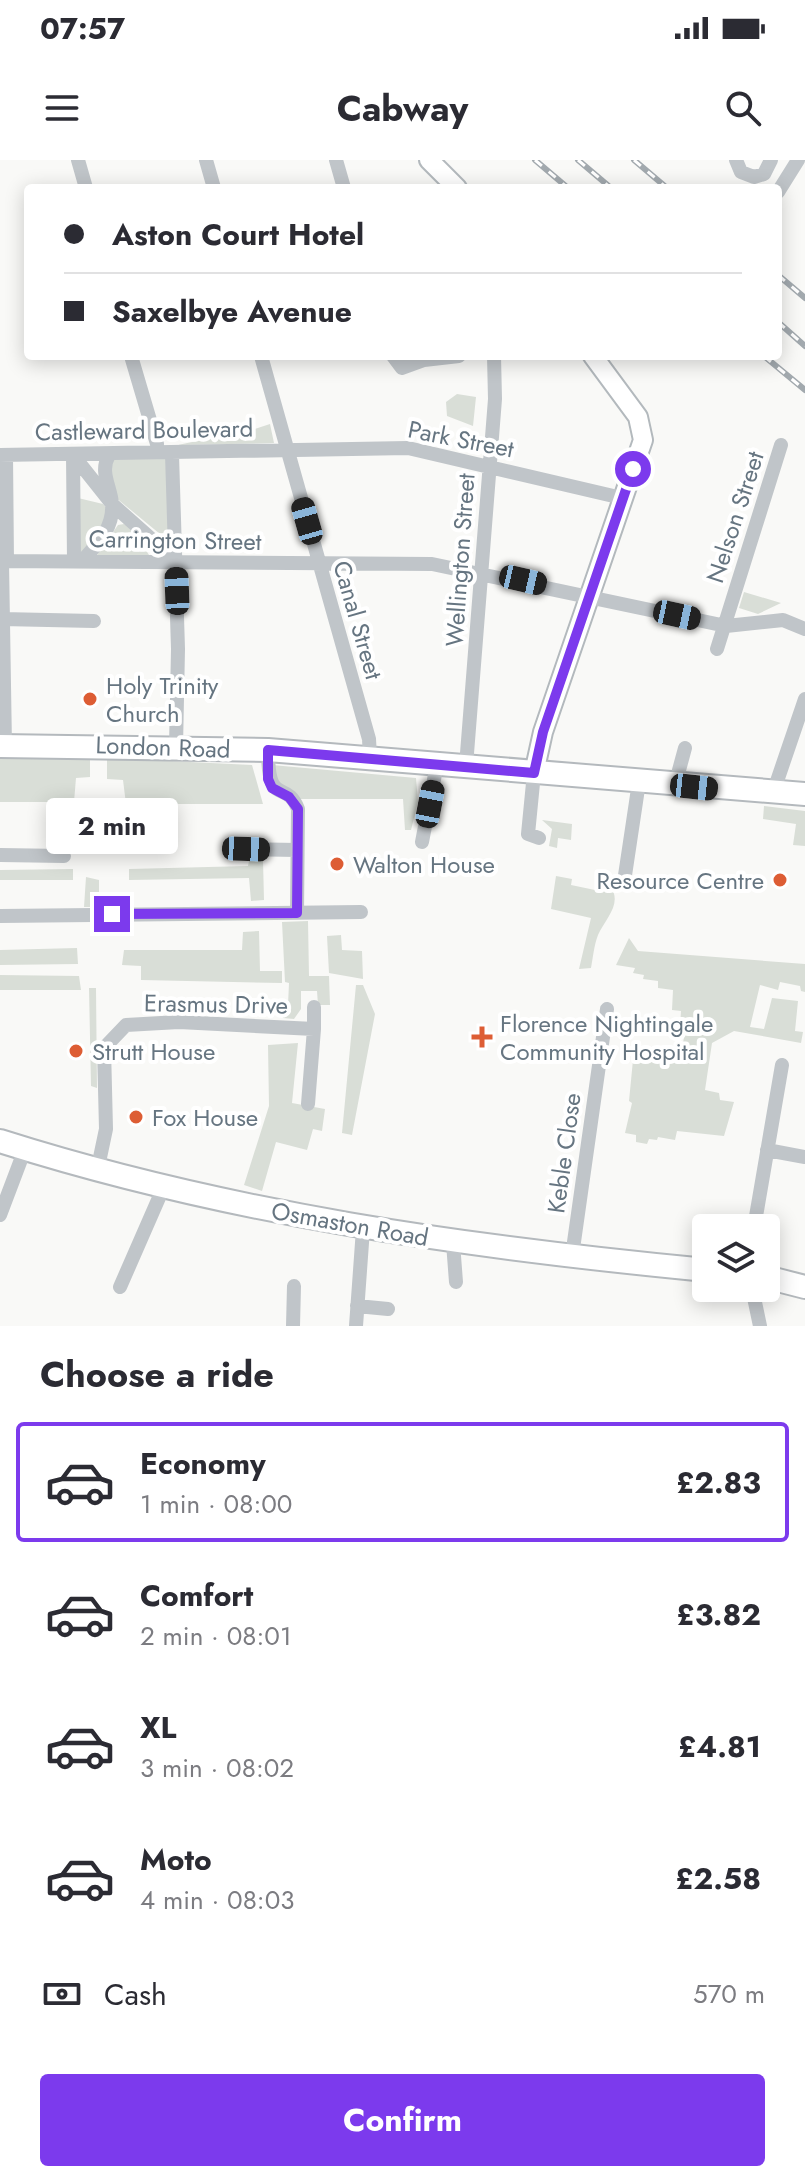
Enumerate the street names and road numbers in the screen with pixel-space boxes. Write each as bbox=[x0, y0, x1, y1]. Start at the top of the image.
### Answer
street label: Castleward Boulevard bbox=[34, 411, 254, 449]
street label: Park Street bbox=[405, 412, 517, 466]
street label: Nelson Street bbox=[697, 447, 773, 587]
street label: Wellington Street bbox=[436, 472, 484, 648]
street label: Carrington Street bbox=[88, 521, 262, 559]
street label: Canal Street bbox=[324, 556, 392, 684]
street label: London Road bbox=[95, 727, 231, 767]
street label: Erasmus Drive bbox=[144, 985, 288, 1023]
street label: Keble Close bbox=[538, 1091, 590, 1215]
street label: Osmaston Road bbox=[269, 1193, 431, 1255]

